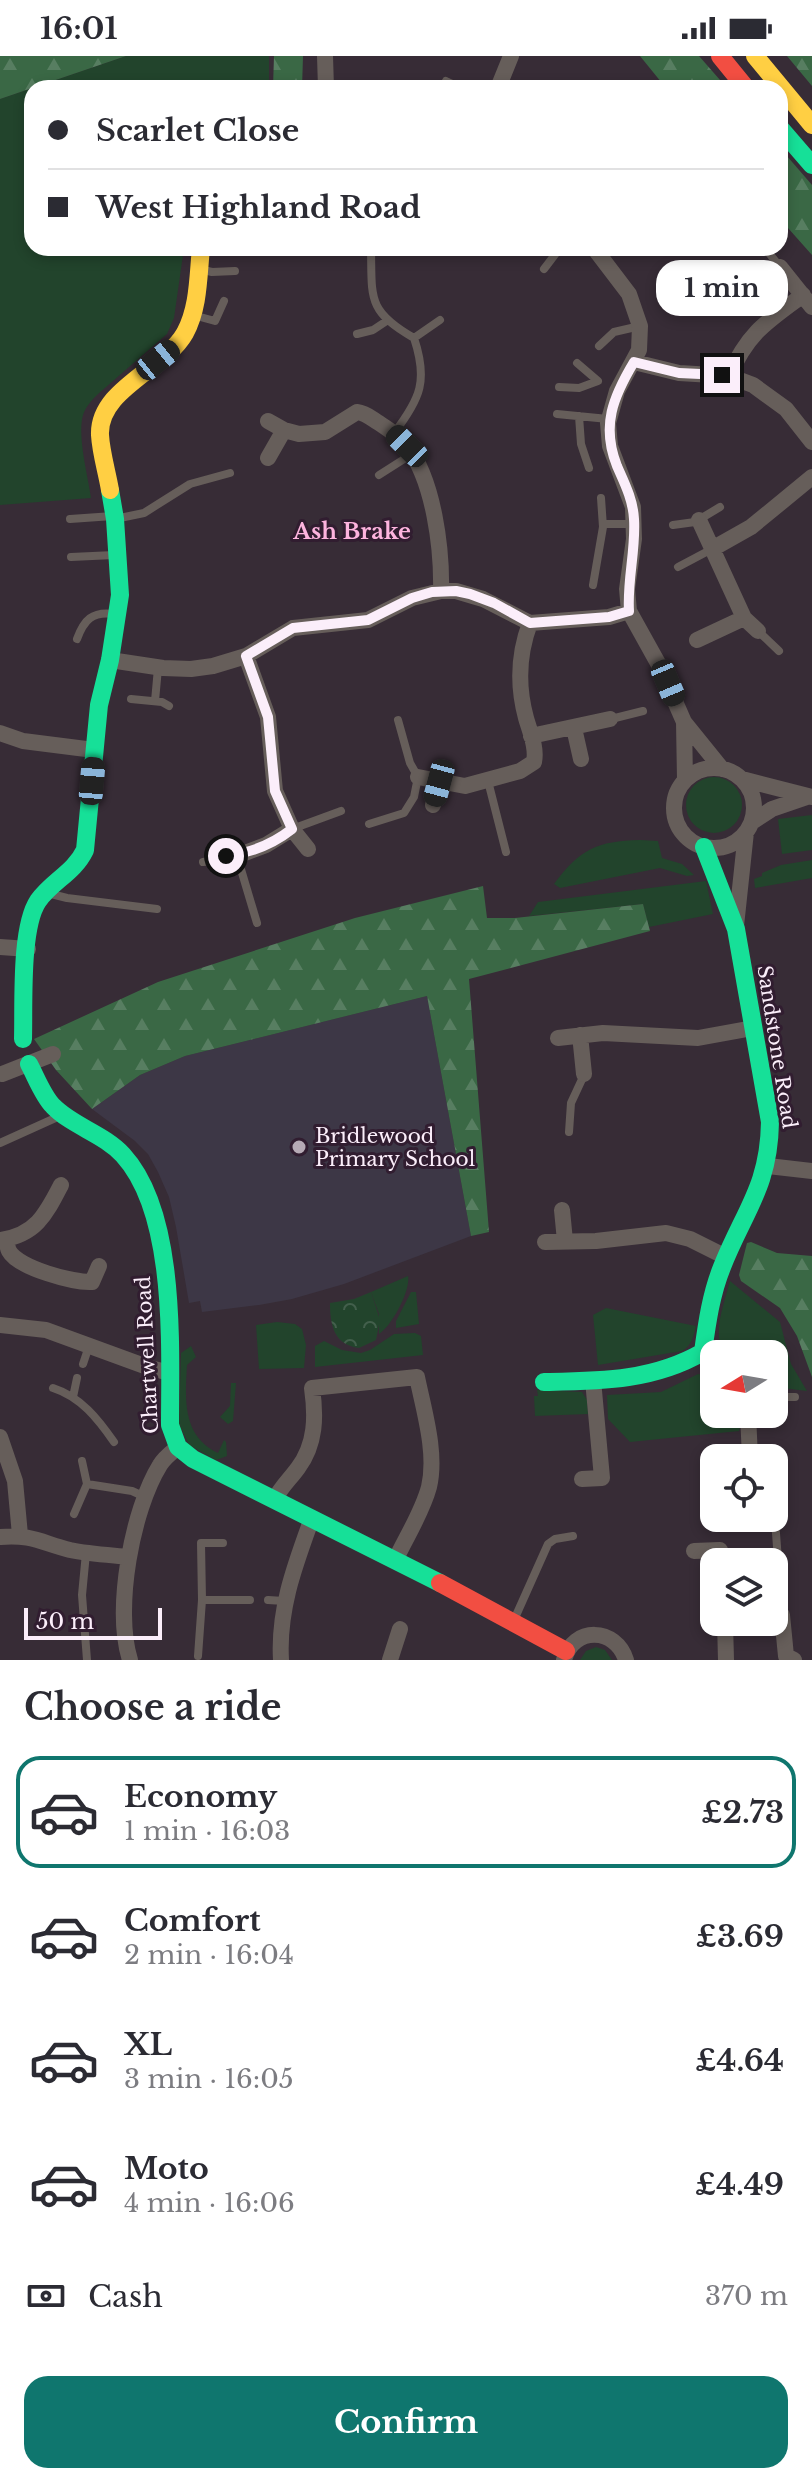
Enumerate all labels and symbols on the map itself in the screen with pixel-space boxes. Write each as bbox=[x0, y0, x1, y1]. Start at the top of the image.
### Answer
callout: 1 min bbox=[656, 259, 788, 315]
car bbox=[132, 336, 184, 384]
route end bbox=[704, 357, 740, 393]
car bbox=[382, 421, 432, 471]
district label: Ash Brake bbox=[292, 518, 411, 545]
car bbox=[648, 656, 688, 710]
car bbox=[78, 756, 106, 806]
car bbox=[421, 757, 457, 809]
route start bbox=[208, 838, 244, 874]
street label: Sandstone Road bbox=[752, 964, 802, 1130]
place label: Bridlewood Primary School bbox=[315, 1124, 475, 1171]
marker: Bridlewood Primary School bbox=[290, 1138, 308, 1156]
street label: Chartwell Road bbox=[131, 1275, 163, 1435]
north arrow bbox=[700, 1340, 788, 1428]
scale bar bbox=[24, 1604, 162, 1640]

